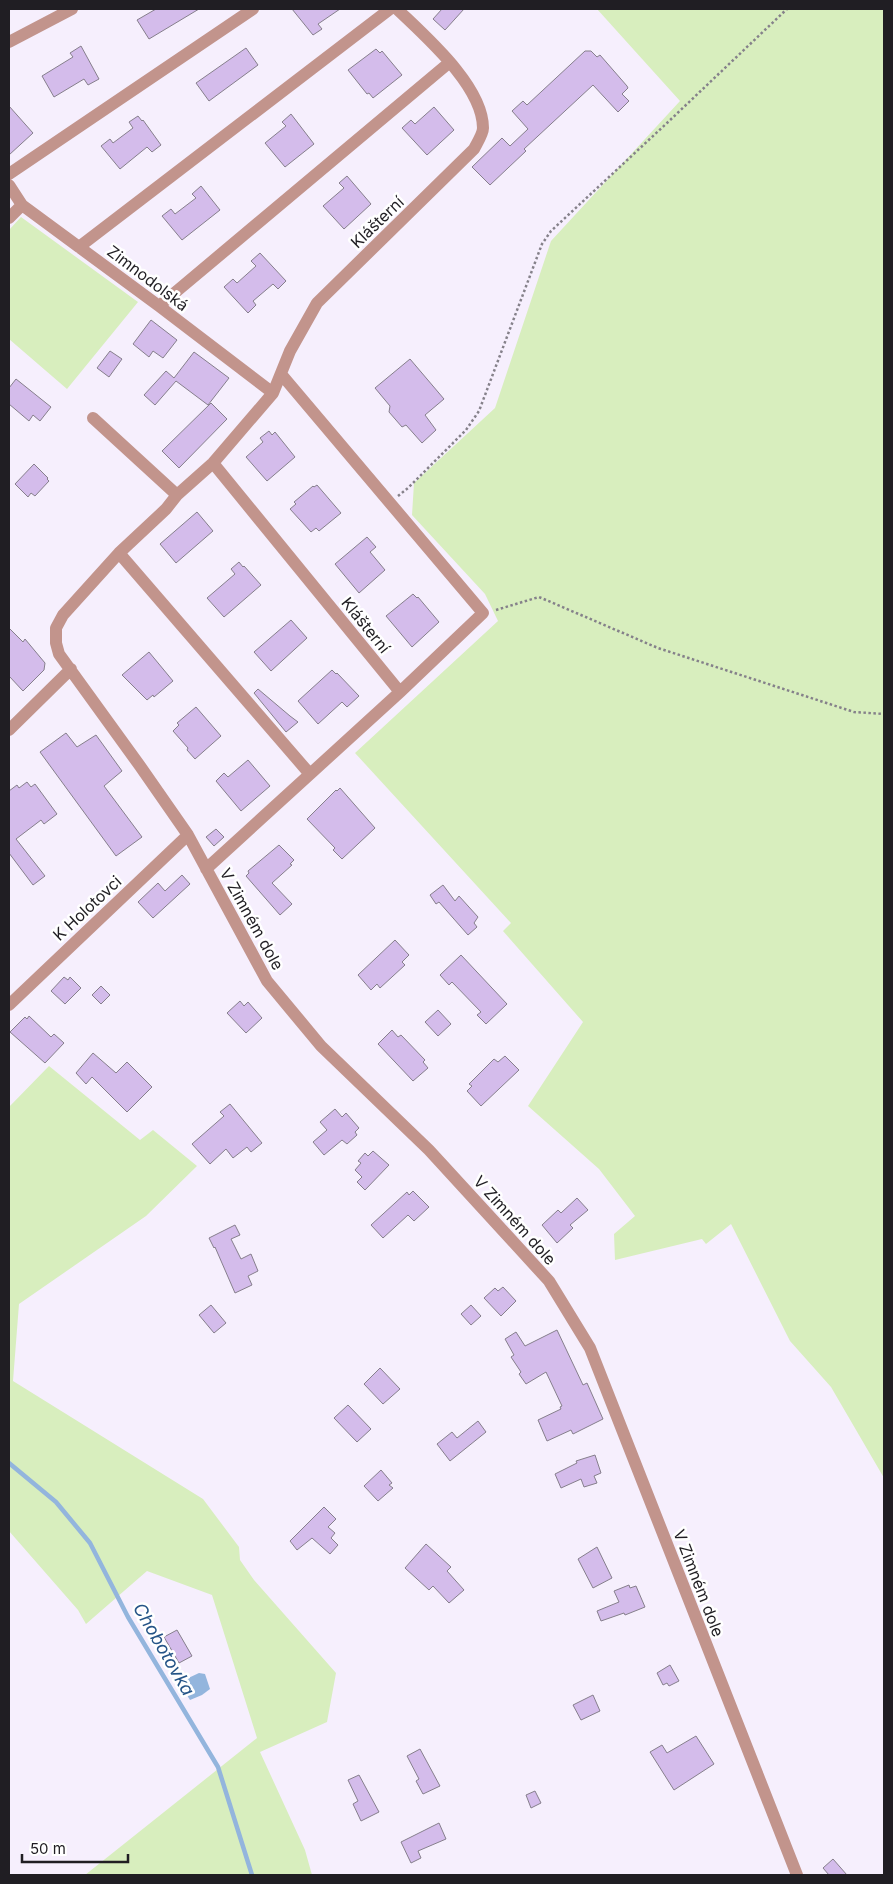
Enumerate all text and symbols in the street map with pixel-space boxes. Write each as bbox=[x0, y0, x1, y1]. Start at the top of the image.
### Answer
street label: Klášterní bbox=[346, 192, 408, 252]
street label: Zimnodolská bbox=[103, 241, 193, 315]
street label: Klášterní bbox=[337, 593, 395, 657]
street label: V Zimném dole bbox=[216, 865, 288, 973]
street label: K Holotovci bbox=[49, 871, 125, 945]
street label: V Zimném dole bbox=[470, 1171, 560, 1269]
street label: V Zimném dole bbox=[669, 1526, 729, 1640]
water label: Chobotovka bbox=[129, 1599, 199, 1699]
scale bar bbox=[22, 1832, 129, 1864]
text: 50 m bbox=[30, 1839, 66, 1858]

